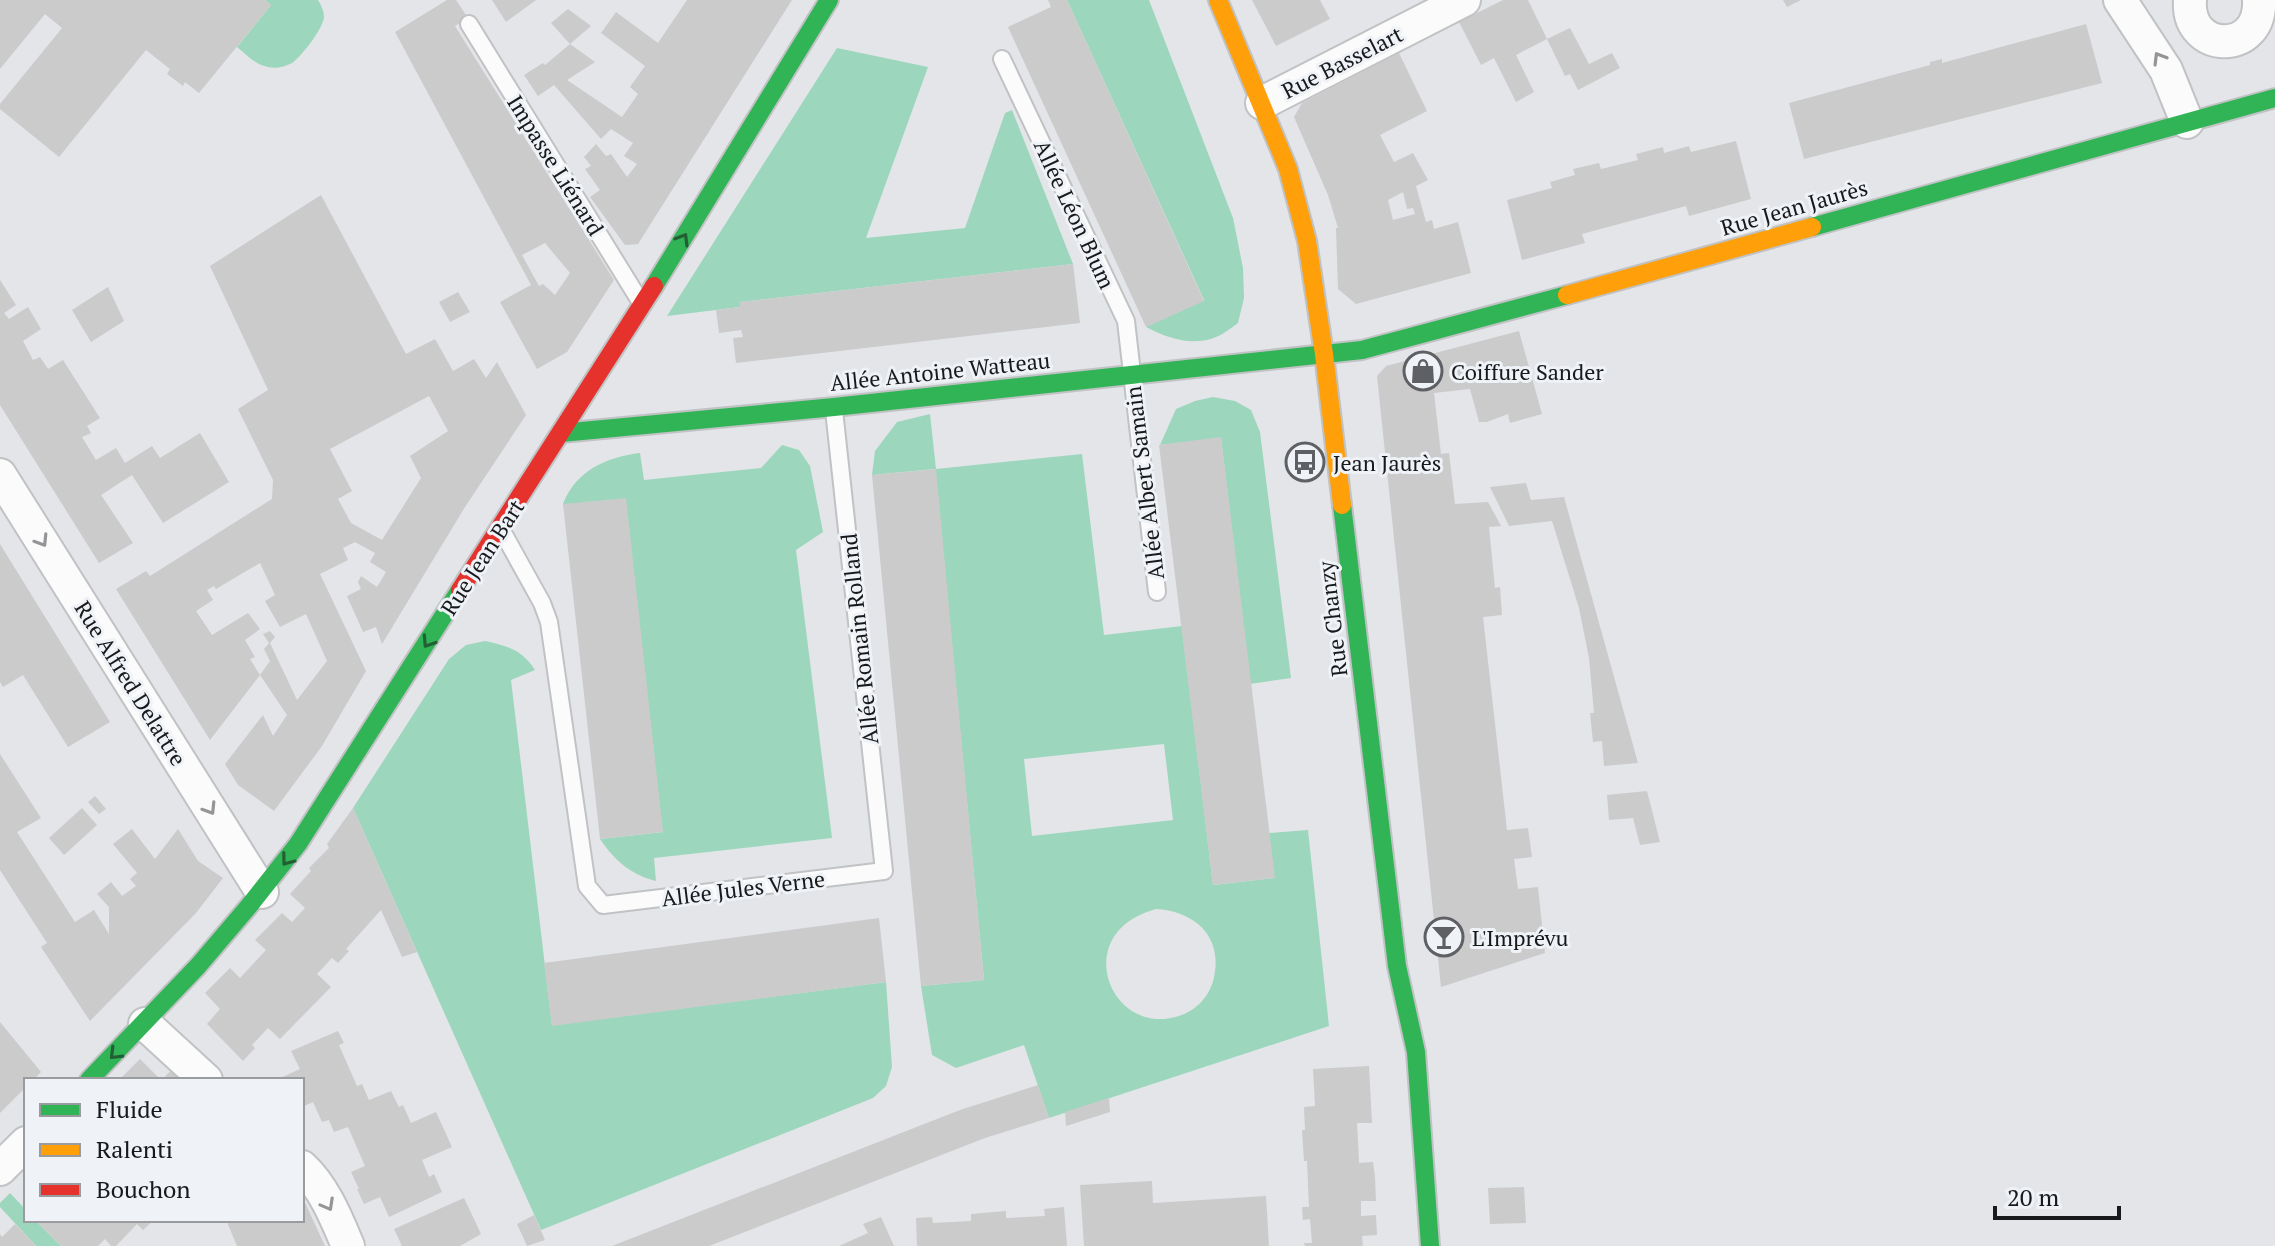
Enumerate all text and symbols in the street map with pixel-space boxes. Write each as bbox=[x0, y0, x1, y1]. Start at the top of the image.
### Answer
street label: Rue Basselart bbox=[1277, 19, 1407, 105]
one-way arrow bbox=[2153, 52, 2169, 67]
street label: Impasse Liénard bbox=[501, 89, 611, 241]
street label: Allée Léon Blum bbox=[1028, 135, 1122, 293]
street label: Rue Jean Jaurès bbox=[1717, 172, 1871, 242]
one-way arrow bbox=[674, 233, 689, 248]
street label: Allée Antoine Watteau bbox=[828, 345, 1052, 397]
shop icon: Coiffure Sander bbox=[1402, 350, 1444, 392]
place label: Coiffure Sander bbox=[1451, 357, 1604, 386]
street label: Allée Albert Samain bbox=[1118, 385, 1170, 581]
bus stop icon: Jean Jaurès bbox=[1284, 441, 1326, 483]
place label: Jean Jaurès bbox=[1333, 448, 1441, 477]
street label: Rue Jean Bart bbox=[434, 494, 530, 620]
one-way arrow bbox=[32, 532, 47, 547]
street label: Allée Romain Rolland bbox=[833, 532, 885, 746]
street label: Rue Chanzy bbox=[1310, 559, 1353, 678]
street label: Rue Alfred Delattre bbox=[69, 595, 193, 771]
one-way arrow bbox=[423, 633, 438, 648]
one-way arrow bbox=[200, 800, 215, 814]
one-way arrow bbox=[282, 851, 296, 865]
street label: Allée Jules Verne bbox=[660, 864, 826, 912]
bar icon: L'Imprévu bbox=[1423, 916, 1465, 958]
place label: L'Imprévu bbox=[1472, 923, 1569, 952]
one-way arrow bbox=[110, 1045, 124, 1060]
legend bbox=[24, 1078, 304, 1222]
text: Fluide bbox=[96, 1093, 163, 1125]
text: Ralenti bbox=[96, 1133, 173, 1165]
scale bar bbox=[1995, 1170, 2119, 1220]
text: Bouchon bbox=[96, 1173, 191, 1205]
text: 20 m bbox=[2007, 1181, 2059, 1213]
one-way arrow bbox=[318, 1197, 333, 1211]

